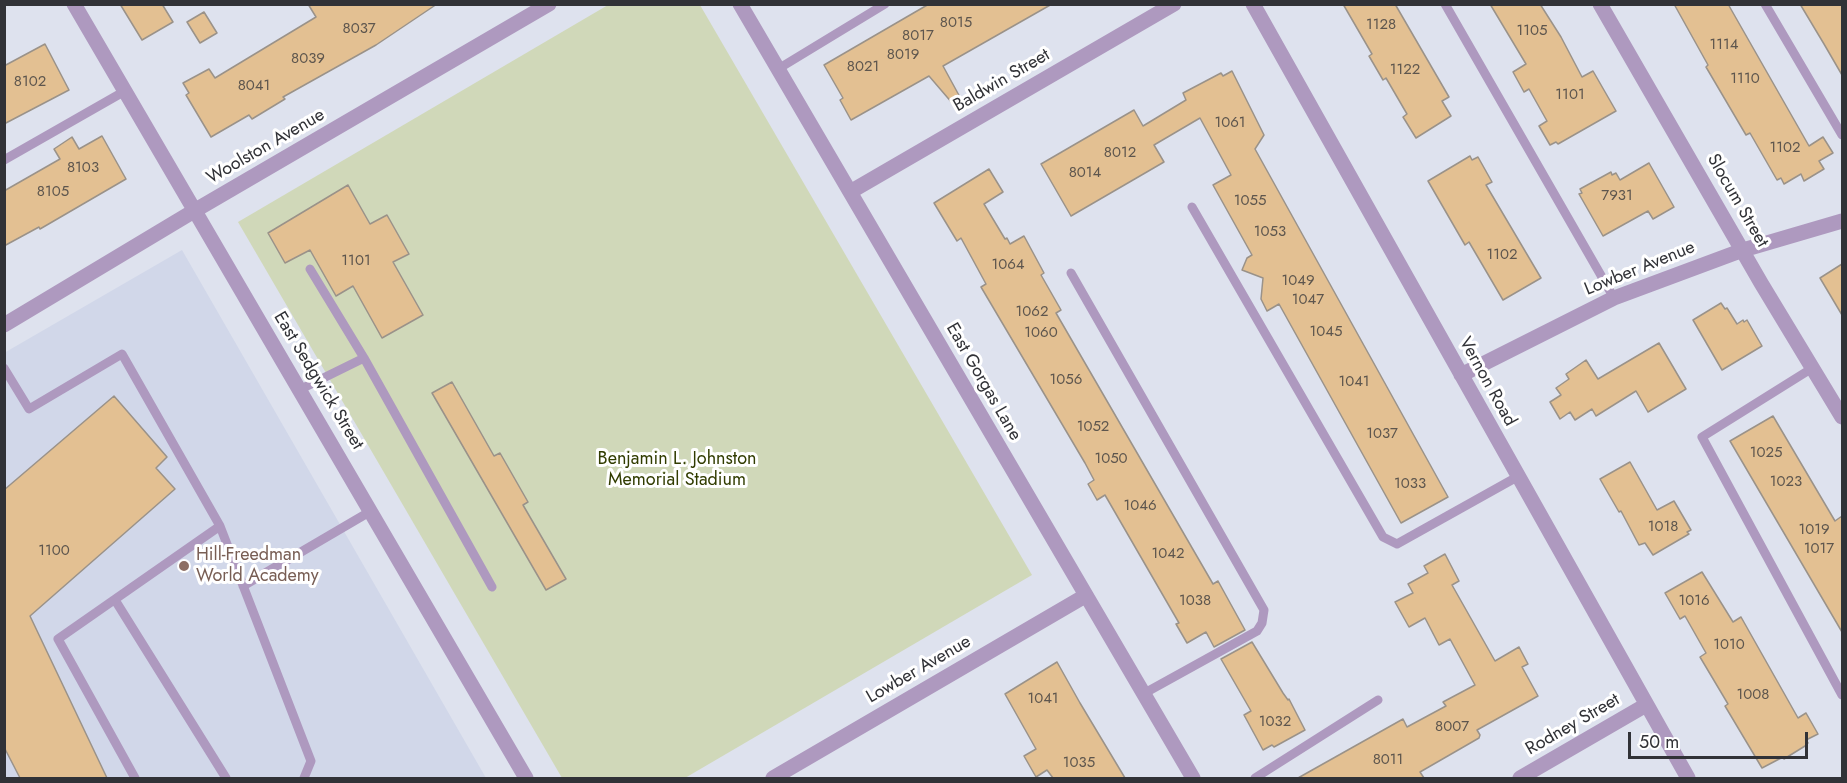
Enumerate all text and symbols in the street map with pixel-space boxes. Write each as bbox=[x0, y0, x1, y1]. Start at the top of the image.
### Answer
house number: 8015 bbox=[940, 14, 972, 32]
house number: 1128 bbox=[1366, 16, 1396, 34]
house number: 8037 bbox=[342, 20, 376, 38]
house number: 1105 bbox=[1517, 22, 1547, 40]
house number: 8017 bbox=[902, 27, 934, 45]
house number: 1114 bbox=[1710, 36, 1738, 54]
street label: Baldwin Street bbox=[950, 45, 1054, 117]
house number: 8019 bbox=[887, 46, 919, 64]
house number: 8039 bbox=[291, 50, 325, 68]
house number: 8021 bbox=[847, 58, 879, 76]
house number: 1122 bbox=[1390, 61, 1420, 79]
house number: 1110 bbox=[1730, 70, 1760, 88]
house number: 8102 bbox=[14, 73, 46, 91]
house number: 8041 bbox=[238, 77, 270, 95]
house number: 1101 bbox=[1555, 86, 1585, 104]
street label: Woolston Avenue bbox=[203, 105, 329, 189]
house number: 1061 bbox=[1214, 114, 1246, 132]
house number: 1102 bbox=[1769, 139, 1801, 157]
house number: 8012 bbox=[1104, 144, 1136, 162]
street label: Slocum Street bbox=[1702, 150, 1772, 252]
house number: 8103 bbox=[67, 159, 99, 177]
house number: 8014 bbox=[1069, 164, 1101, 182]
house number: 8105 bbox=[37, 183, 69, 201]
house number: 7931 bbox=[1601, 187, 1633, 205]
house number: 1055 bbox=[1234, 192, 1266, 210]
house number: 1053 bbox=[1254, 223, 1286, 241]
street label: Lowber Avenue bbox=[1582, 237, 1698, 301]
house number: 1102 bbox=[1486, 246, 1518, 264]
house number: 1101 bbox=[341, 252, 371, 270]
house number: 1064 bbox=[991, 256, 1025, 274]
house number: 1049 bbox=[1281, 272, 1315, 290]
house number: 1047 bbox=[1292, 291, 1324, 309]
house number: 1062 bbox=[1016, 303, 1048, 321]
street label: East Sedgwick Street bbox=[268, 308, 368, 454]
street label: East Gorgas Lane bbox=[941, 319, 1025, 445]
house number: 1045 bbox=[1310, 323, 1342, 341]
house number: 1060 bbox=[1024, 324, 1058, 342]
street label: Vernon Road bbox=[1454, 334, 1520, 430]
house number: 1056 bbox=[1050, 371, 1082, 389]
house number: 1041 bbox=[1338, 373, 1370, 391]
house number: 1052 bbox=[1077, 418, 1109, 436]
house number: 1037 bbox=[1366, 425, 1398, 443]
house number: 1025 bbox=[1750, 444, 1782, 462]
park label: Benjamin L. Johnston Memorial Stadium bbox=[598, 449, 756, 492]
house number: 1050 bbox=[1094, 450, 1128, 468]
house number: 1023 bbox=[1770, 473, 1802, 491]
house number: 1033 bbox=[1394, 475, 1426, 493]
house number: 1046 bbox=[1123, 497, 1157, 515]
house number: 1018 bbox=[1648, 518, 1678, 536]
house number: 1019 bbox=[1798, 521, 1830, 539]
house number: 1017 bbox=[1804, 540, 1834, 558]
house number: 1100 bbox=[38, 542, 70, 560]
place label: Hill-Freedman World Academy bbox=[196, 545, 319, 588]
house number: 1042 bbox=[1151, 545, 1185, 563]
marker: Hill-Freedman World Academy bbox=[177, 559, 191, 573]
house number: 1038 bbox=[1179, 592, 1211, 610]
house number: 1016 bbox=[1678, 592, 1710, 610]
street label: Lowber Avenue bbox=[863, 631, 975, 709]
house number: 1010 bbox=[1713, 636, 1745, 654]
house number: 1008 bbox=[1737, 686, 1769, 704]
street label: Rodney Street bbox=[1522, 689, 1624, 761]
house number: 1041 bbox=[1027, 690, 1059, 708]
house number: 1032 bbox=[1259, 713, 1291, 731]
house number: 8007 bbox=[1435, 718, 1469, 736]
scale bar bbox=[1631, 720, 1811, 758]
text: 50 m bbox=[1639, 729, 1679, 755]
house number: 8011 bbox=[1373, 751, 1403, 769]
house number: 1035 bbox=[1063, 754, 1095, 772]

